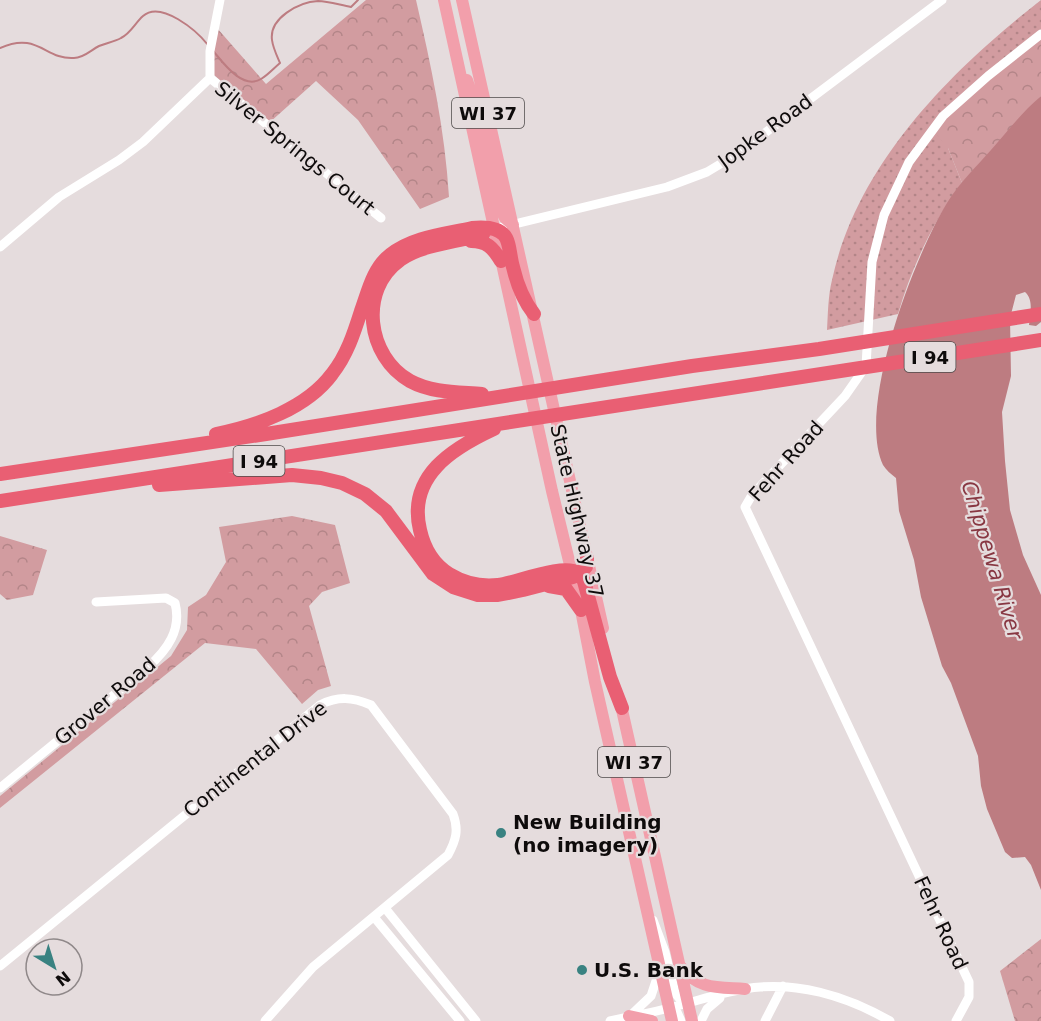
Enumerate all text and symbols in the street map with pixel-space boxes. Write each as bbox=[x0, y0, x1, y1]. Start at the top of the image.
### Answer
street label: Silver Springs Court bbox=[210, 76, 380, 220]
street label: Jopke Road bbox=[712, 89, 817, 174]
road number: WI 37 bbox=[452, 98, 524, 128]
road number: I 94 bbox=[904, 342, 956, 372]
street label: Fehr Road bbox=[744, 416, 828, 506]
street label: State Highway 37 bbox=[545, 422, 609, 600]
road number: I 94 bbox=[234, 446, 284, 476]
water label: Chippewa River bbox=[956, 478, 1028, 643]
street label: Grover Road bbox=[50, 652, 160, 750]
street label: Continental Drive bbox=[179, 696, 331, 822]
road number: WI 37 bbox=[598, 747, 670, 777]
place label: New Building (no imagery) bbox=[513, 810, 662, 857]
marker: New Building (no imagery) bbox=[494, 826, 508, 840]
street label: Fehr Road bbox=[909, 873, 973, 973]
north arrow bbox=[24, 937, 84, 997]
place label: U.S. Bank bbox=[594, 958, 704, 982]
marker: U.S. Bank bbox=[575, 963, 589, 977]
text: N bbox=[52, 967, 74, 990]

